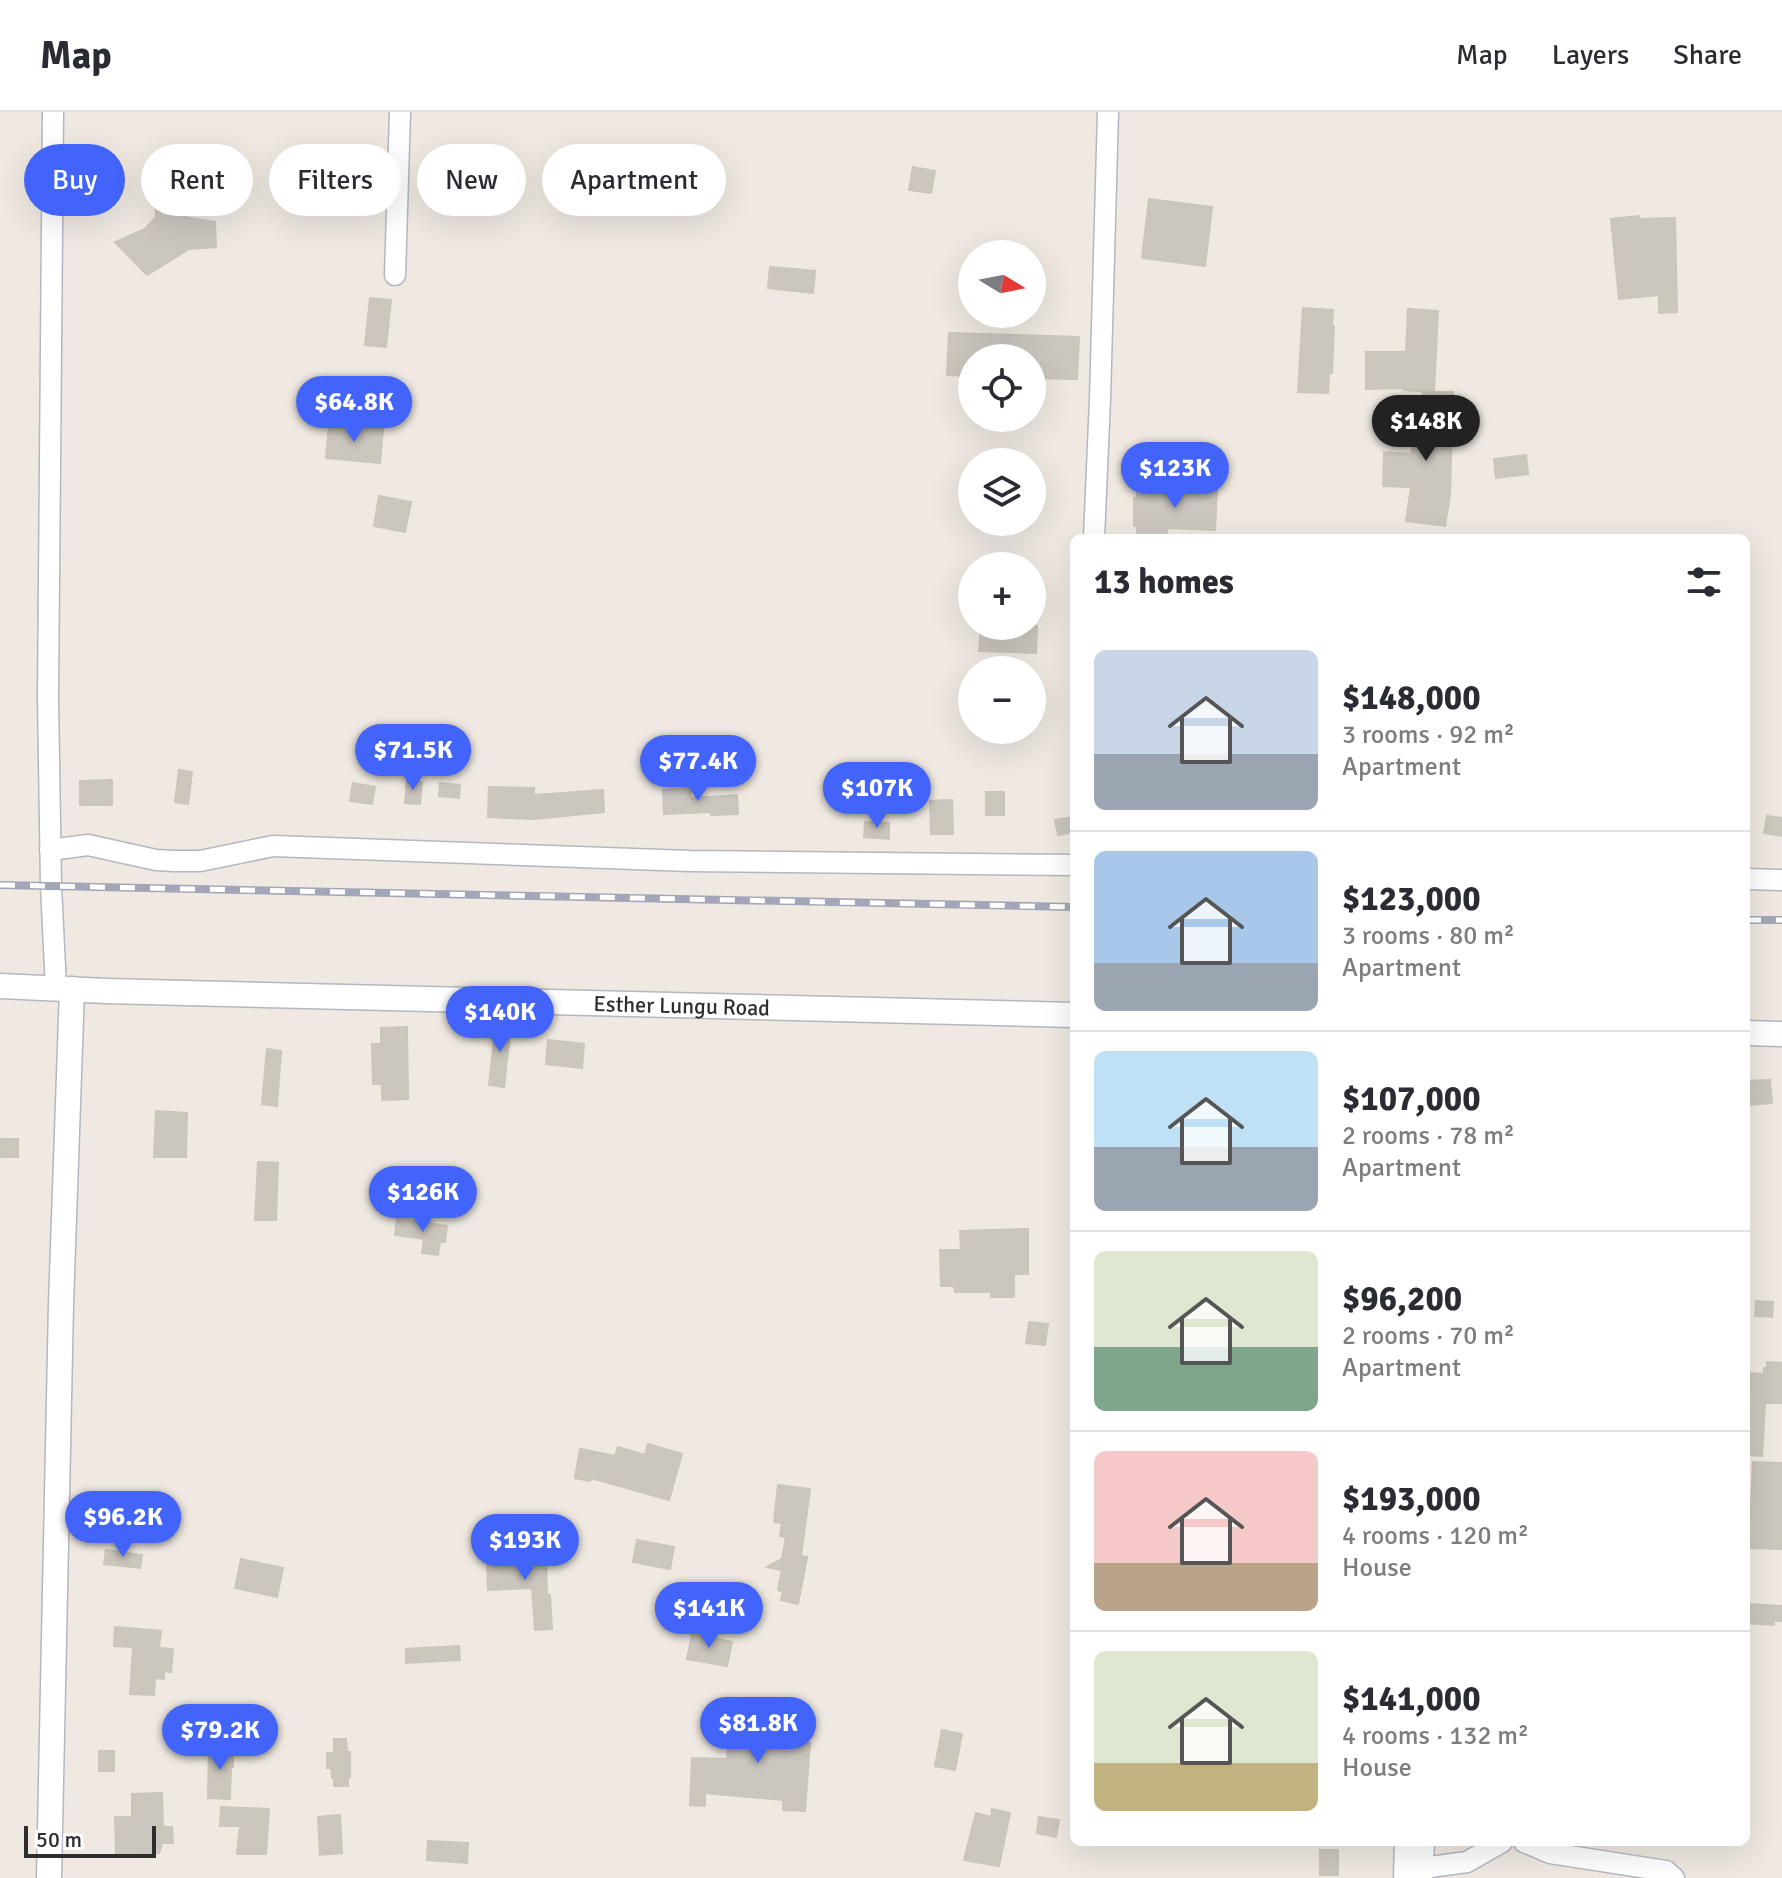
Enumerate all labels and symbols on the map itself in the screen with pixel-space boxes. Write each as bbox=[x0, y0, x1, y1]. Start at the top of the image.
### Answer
north arrow bbox=[958, 240, 1046, 328]
pin: $64.8K bbox=[289, 376, 419, 444]
pin: $148K bbox=[1370, 395, 1482, 463]
pin: $123K bbox=[1119, 442, 1231, 510]
pin: $71.5K bbox=[348, 724, 478, 792]
pin: $77.4K bbox=[633, 735, 763, 803]
pin: $107K bbox=[821, 762, 933, 830]
pin: $140K bbox=[444, 986, 556, 1054]
street label: Esther Lungu Road bbox=[593, 990, 770, 1021]
pin: $126K bbox=[367, 1166, 479, 1234]
pin: $96.2K bbox=[58, 1491, 188, 1559]
pin: $193K bbox=[469, 1514, 581, 1582]
pin: $141K bbox=[653, 1582, 765, 1650]
pin: $81.8K bbox=[693, 1697, 823, 1765]
pin: $79.2K bbox=[155, 1704, 285, 1772]
scale bar bbox=[24, 1822, 156, 1858]

